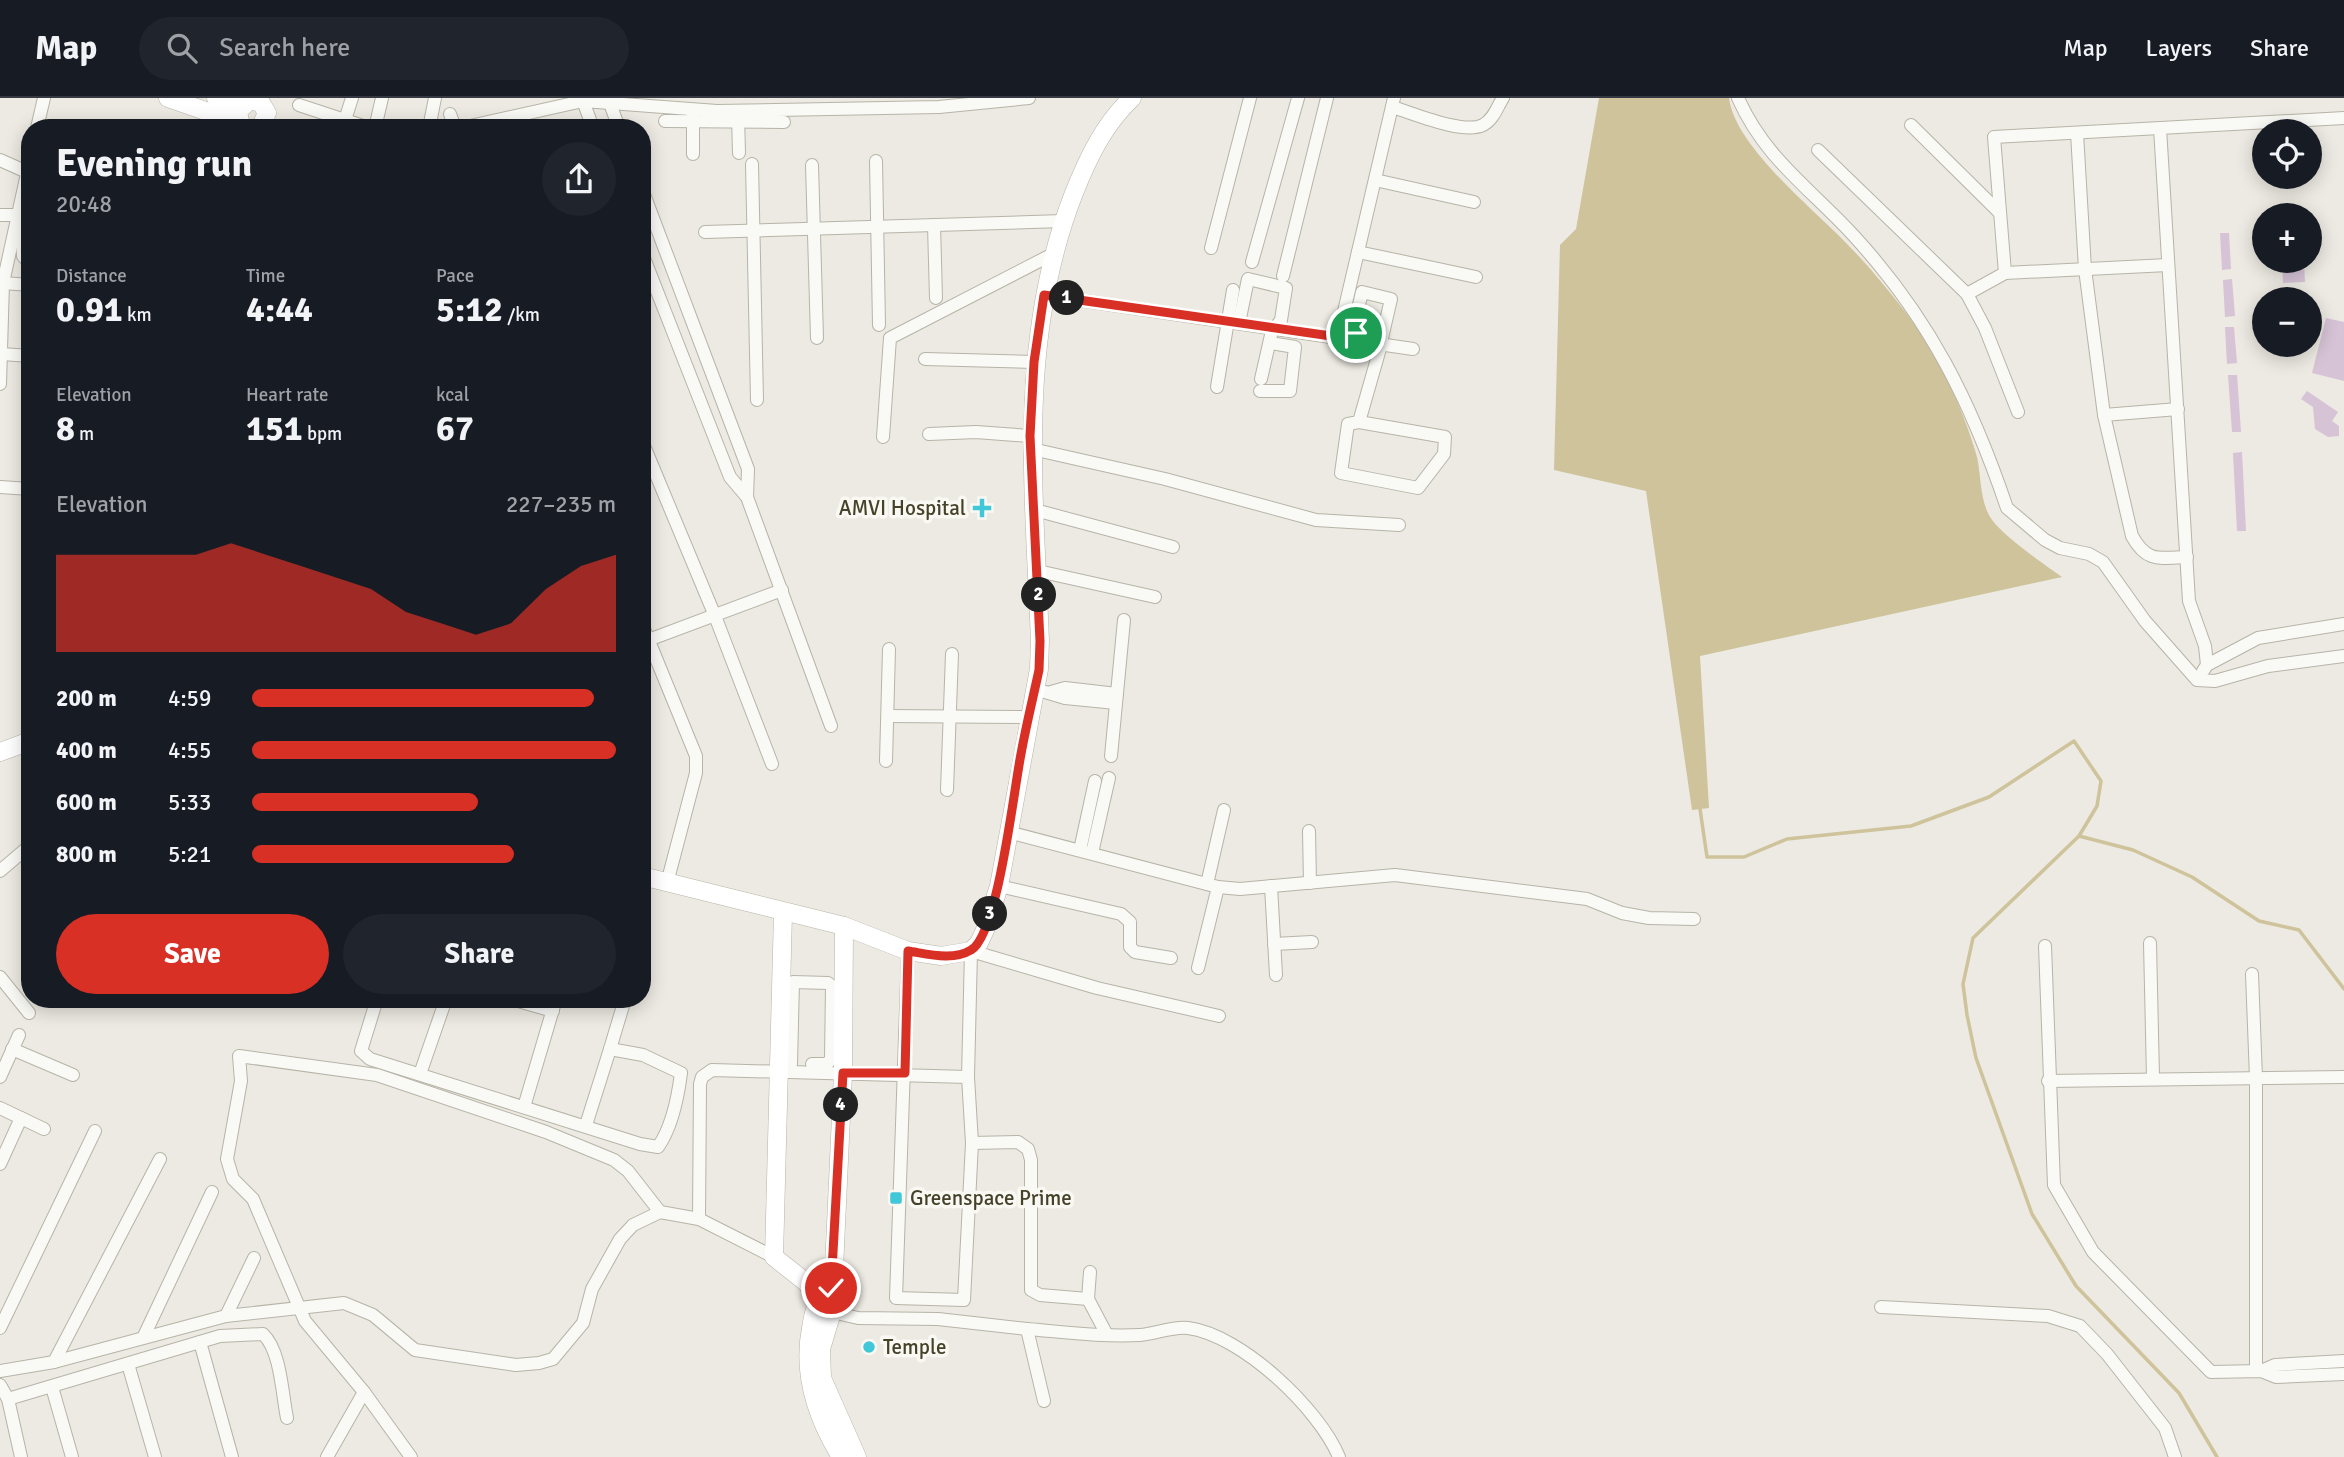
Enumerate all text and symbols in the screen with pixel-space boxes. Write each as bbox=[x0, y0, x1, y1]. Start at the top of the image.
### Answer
search box bbox=[139, 17, 629, 80]
text: Map bbox=[35, 28, 97, 69]
icon: search bbox=[163, 29, 201, 67]
text: Search here bbox=[219, 32, 350, 64]
text: Map bbox=[2063, 33, 2108, 63]
text: Layers bbox=[2146, 33, 2212, 63]
text: Share bbox=[2250, 33, 2309, 63]
map controls bbox=[2252, 119, 2322, 357]
button: locate bbox=[2252, 119, 2322, 189]
text: Evening run bbox=[56, 140, 252, 187]
button: share bbox=[542, 142, 616, 216]
text: 20:48 bbox=[56, 190, 112, 219]
button: + bbox=[2252, 203, 2322, 273]
text: Distance bbox=[56, 264, 127, 288]
text: Time bbox=[246, 264, 285, 288]
text: Pace bbox=[436, 264, 474, 288]
pin: 1 bbox=[1050, 280, 1084, 316]
text: 1 bbox=[1061, 285, 1072, 309]
button: − bbox=[2252, 287, 2322, 357]
text: 0.91 bbox=[56, 288, 123, 331]
text: 4:44 bbox=[246, 288, 313, 331]
text: 5:12 bbox=[436, 288, 503, 331]
text: km bbox=[123, 303, 152, 327]
text: /km bbox=[503, 303, 540, 327]
pin bbox=[1326, 303, 1386, 363]
icon: arrive bbox=[1337, 314, 1375, 352]
text: Elevation bbox=[56, 383, 132, 407]
text: Heart rate bbox=[246, 383, 328, 407]
text: kcal bbox=[436, 383, 469, 407]
text: 8 bbox=[56, 407, 75, 450]
text: 151 bbox=[246, 407, 303, 450]
text: 67 bbox=[436, 407, 474, 450]
text: m bbox=[75, 422, 94, 446]
text: bpm bbox=[303, 422, 342, 446]
text: Elevation bbox=[56, 490, 148, 519]
text: 227–235 m bbox=[506, 490, 616, 519]
place label: AMVI Hospital bbox=[839, 495, 966, 521]
marker: AMVI Hospital bbox=[972, 498, 992, 518]
pin: 2 bbox=[1021, 578, 1056, 612]
text: 2 bbox=[1033, 582, 1044, 606]
text: 200 m bbox=[56, 684, 117, 713]
text: 4:59 bbox=[168, 684, 211, 713]
text: 400 m bbox=[56, 736, 117, 765]
text: 4:55 bbox=[168, 736, 211, 765]
text: 600 m bbox=[56, 788, 117, 817]
text: 5:33 bbox=[168, 788, 211, 817]
text: 800 m bbox=[56, 840, 117, 869]
text: 5:21 bbox=[168, 840, 211, 869]
pin: 3 bbox=[972, 896, 1007, 932]
text: 3 bbox=[984, 901, 995, 925]
button: Save bbox=[56, 914, 329, 994]
button: Share bbox=[343, 914, 616, 994]
pin: 4 bbox=[824, 1088, 858, 1122]
text: 4 bbox=[835, 1092, 846, 1116]
place label: Greenspace Prime bbox=[910, 1185, 1072, 1211]
marker: Greenspace Prime bbox=[888, 1190, 904, 1206]
pin bbox=[801, 1258, 861, 1318]
icon: check bbox=[812, 1269, 850, 1307]
place label: Temple bbox=[883, 1334, 946, 1360]
marker: Temple bbox=[861, 1339, 877, 1355]

